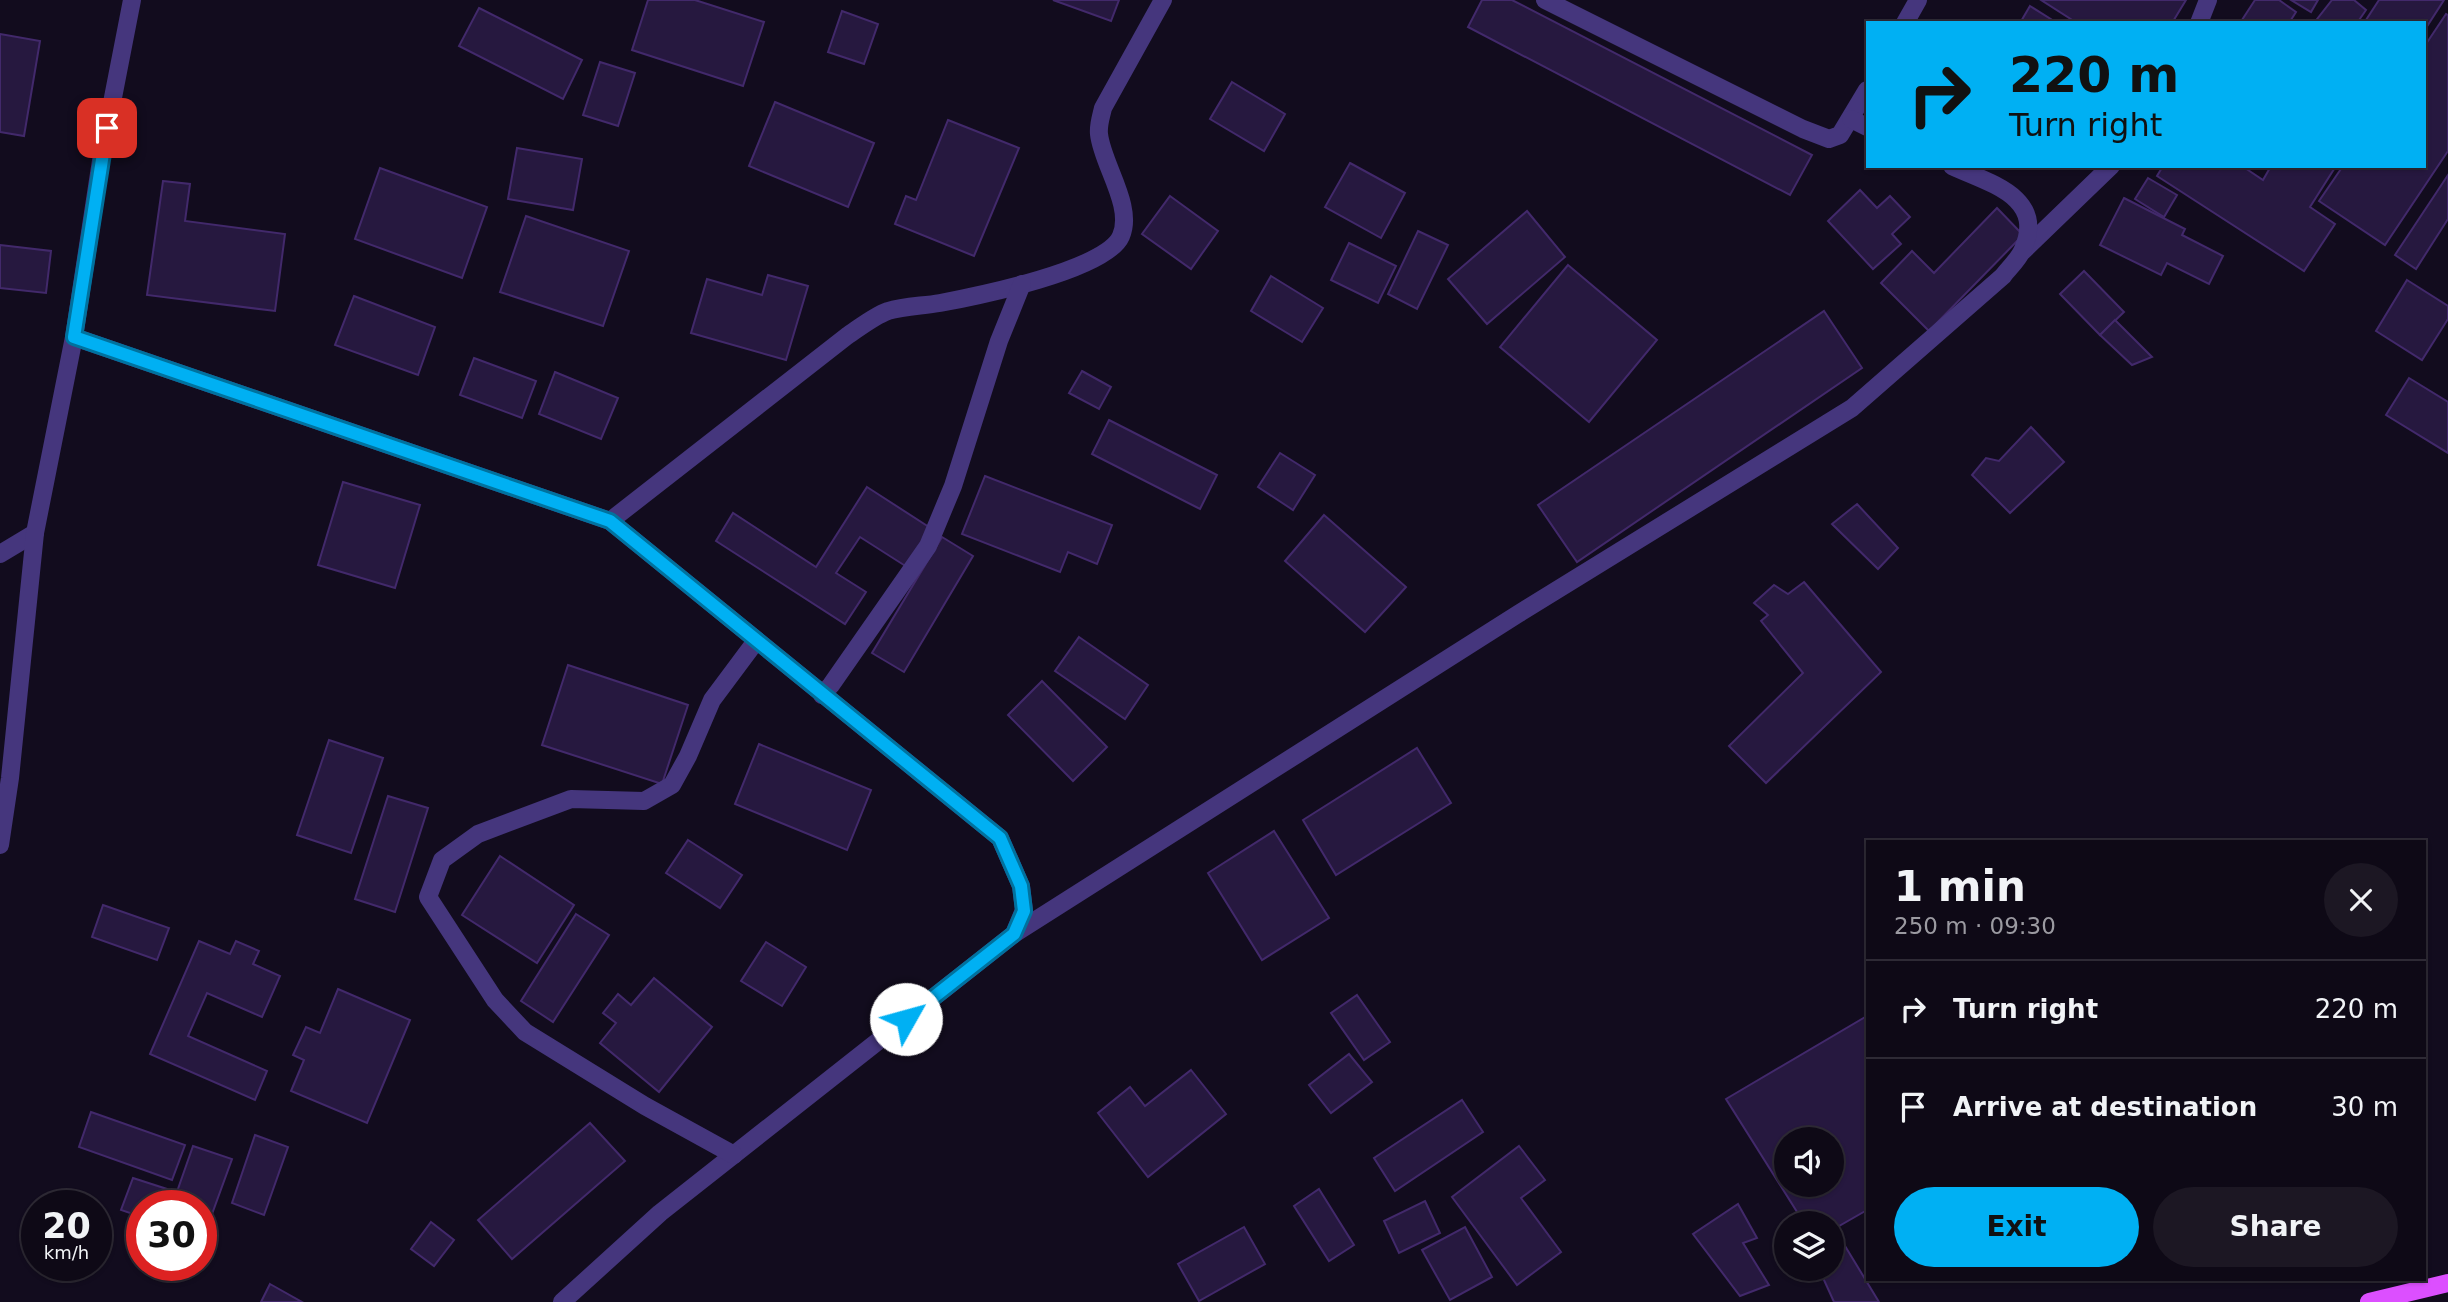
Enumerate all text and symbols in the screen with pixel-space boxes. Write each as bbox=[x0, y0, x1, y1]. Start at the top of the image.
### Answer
text: 220 m bbox=[2009, 47, 2179, 104]
icon: right bbox=[1894, 49, 1985, 140]
pin bbox=[77, 98, 137, 158]
text: Turn right bbox=[2009, 106, 2162, 144]
icon: arrive bbox=[88, 109, 126, 147]
text: 1 min bbox=[1894, 862, 2026, 911]
button: close bbox=[2324, 863, 2398, 937]
text: 250 m · 09:30 bbox=[1894, 913, 2056, 939]
position arrow bbox=[869, 982, 943, 1056]
icon: right bbox=[1894, 990, 1932, 1028]
text: Turn right bbox=[1953, 994, 2098, 1024]
text: 220 m bbox=[2315, 994, 2398, 1024]
icon: arrive bbox=[1894, 1088, 1932, 1126]
text: Arrive at destination bbox=[1953, 1092, 2257, 1122]
text: 30 m bbox=[2331, 1092, 2398, 1122]
map controls bbox=[1774, 1127, 1844, 1281]
button: sound bbox=[1774, 1127, 1844, 1197]
button: Exit bbox=[1894, 1187, 2139, 1267]
button: Share bbox=[2153, 1187, 2398, 1267]
speed limit sign: 30 bbox=[126, 1190, 217, 1281]
text: 20 bbox=[42, 1206, 91, 1246]
button: layers bbox=[1774, 1211, 1844, 1281]
text: km/h bbox=[44, 1242, 89, 1263]

